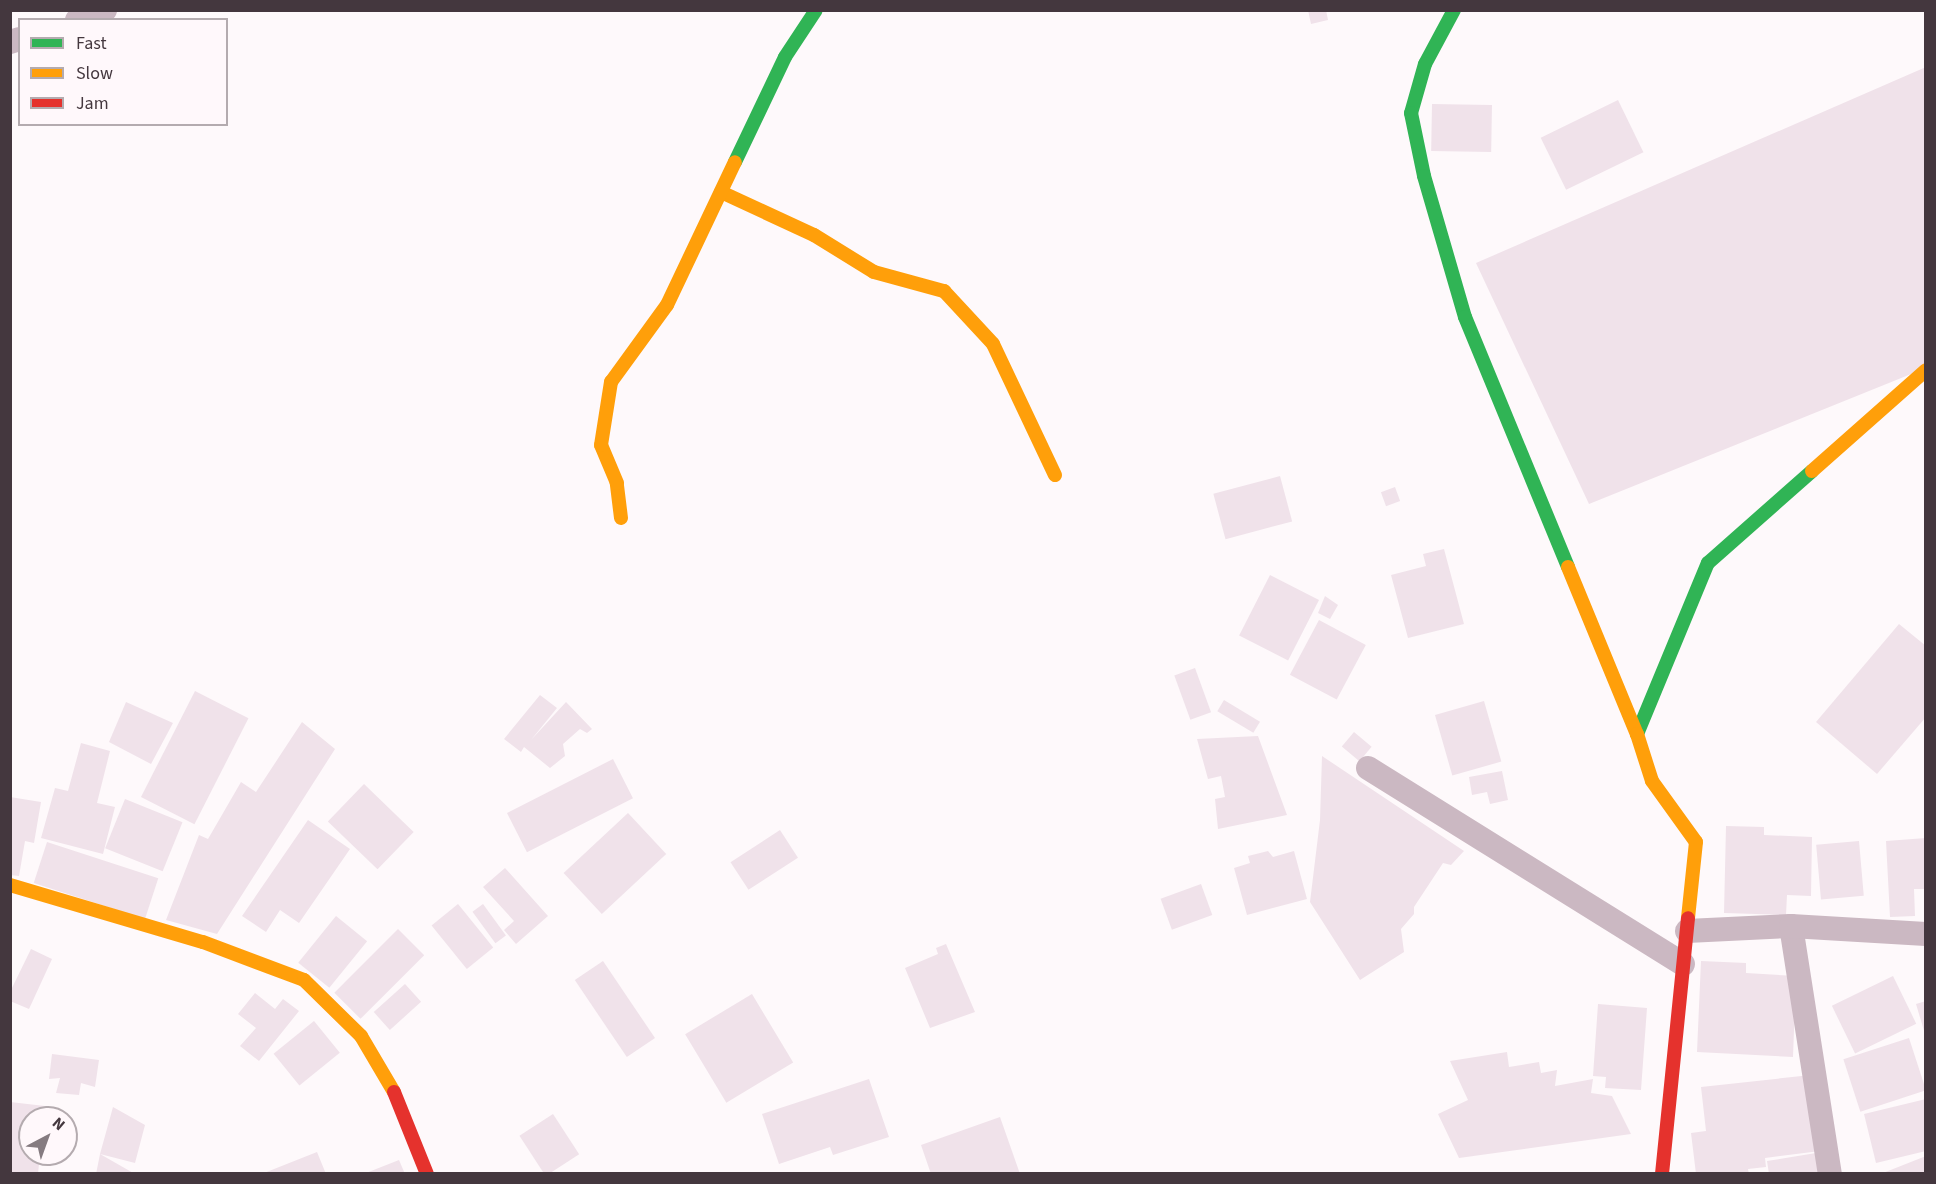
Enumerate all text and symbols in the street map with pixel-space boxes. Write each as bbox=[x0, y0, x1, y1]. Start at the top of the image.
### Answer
legend bbox=[18, 18, 228, 126]
text: Fast bbox=[76, 31, 107, 56]
text: Slow bbox=[76, 61, 113, 86]
text: Jam bbox=[76, 91, 109, 116]
north arrow bbox=[18, 1106, 78, 1166]
text: N bbox=[47, 1112, 70, 1136]

